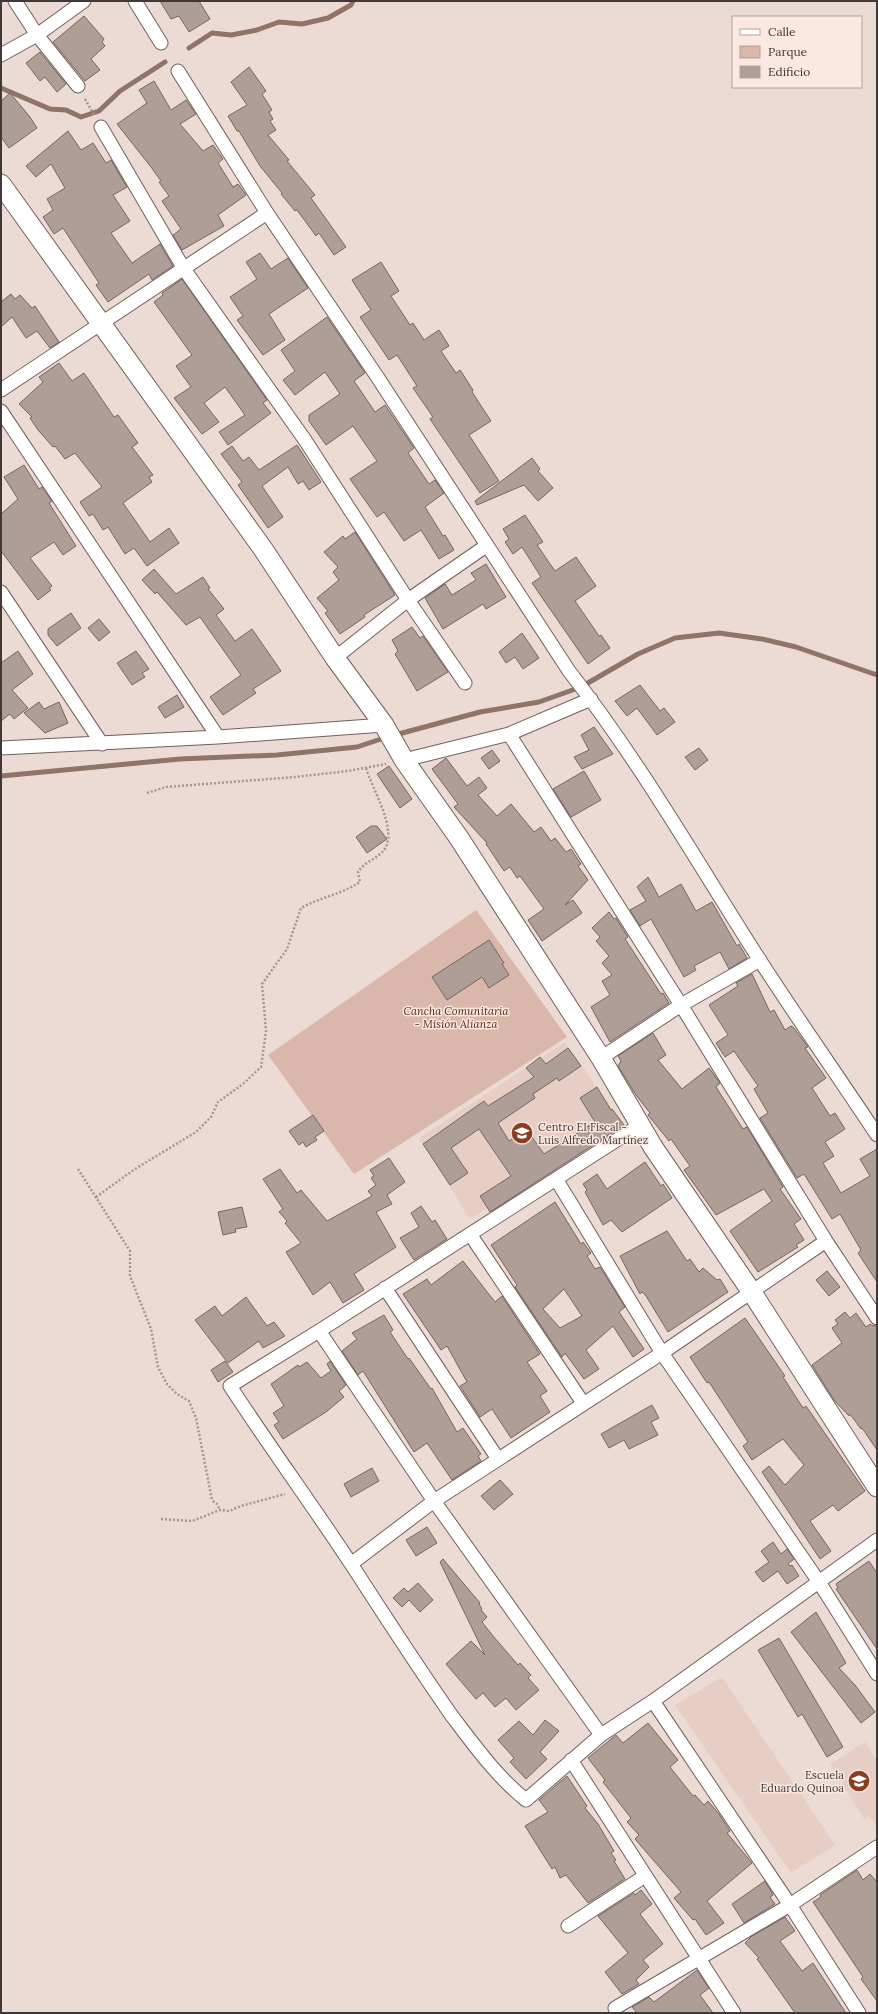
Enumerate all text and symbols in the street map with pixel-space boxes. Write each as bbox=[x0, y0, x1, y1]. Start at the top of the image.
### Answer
legend bbox=[732, 16, 862, 88]
text: Calle bbox=[768, 24, 796, 39]
text: Parque bbox=[768, 44, 808, 59]
text: Edificio bbox=[768, 64, 810, 79]
park label: Cancha Comunitaria - Misión Alianza bbox=[403, 1004, 510, 1031]
school or university icon: Centro EI Fiscal - Luis Alfredo Martínez bbox=[509, 1120, 535, 1146]
place label: Centro EI Fiscal - Luis Alfredo Martínez bbox=[538, 1120, 649, 1147]
place label: Escuela Eduardo Quinoa bbox=[761, 1768, 844, 1795]
school or university icon: Escuela Eduardo Quinoa bbox=[846, 1768, 872, 1794]

